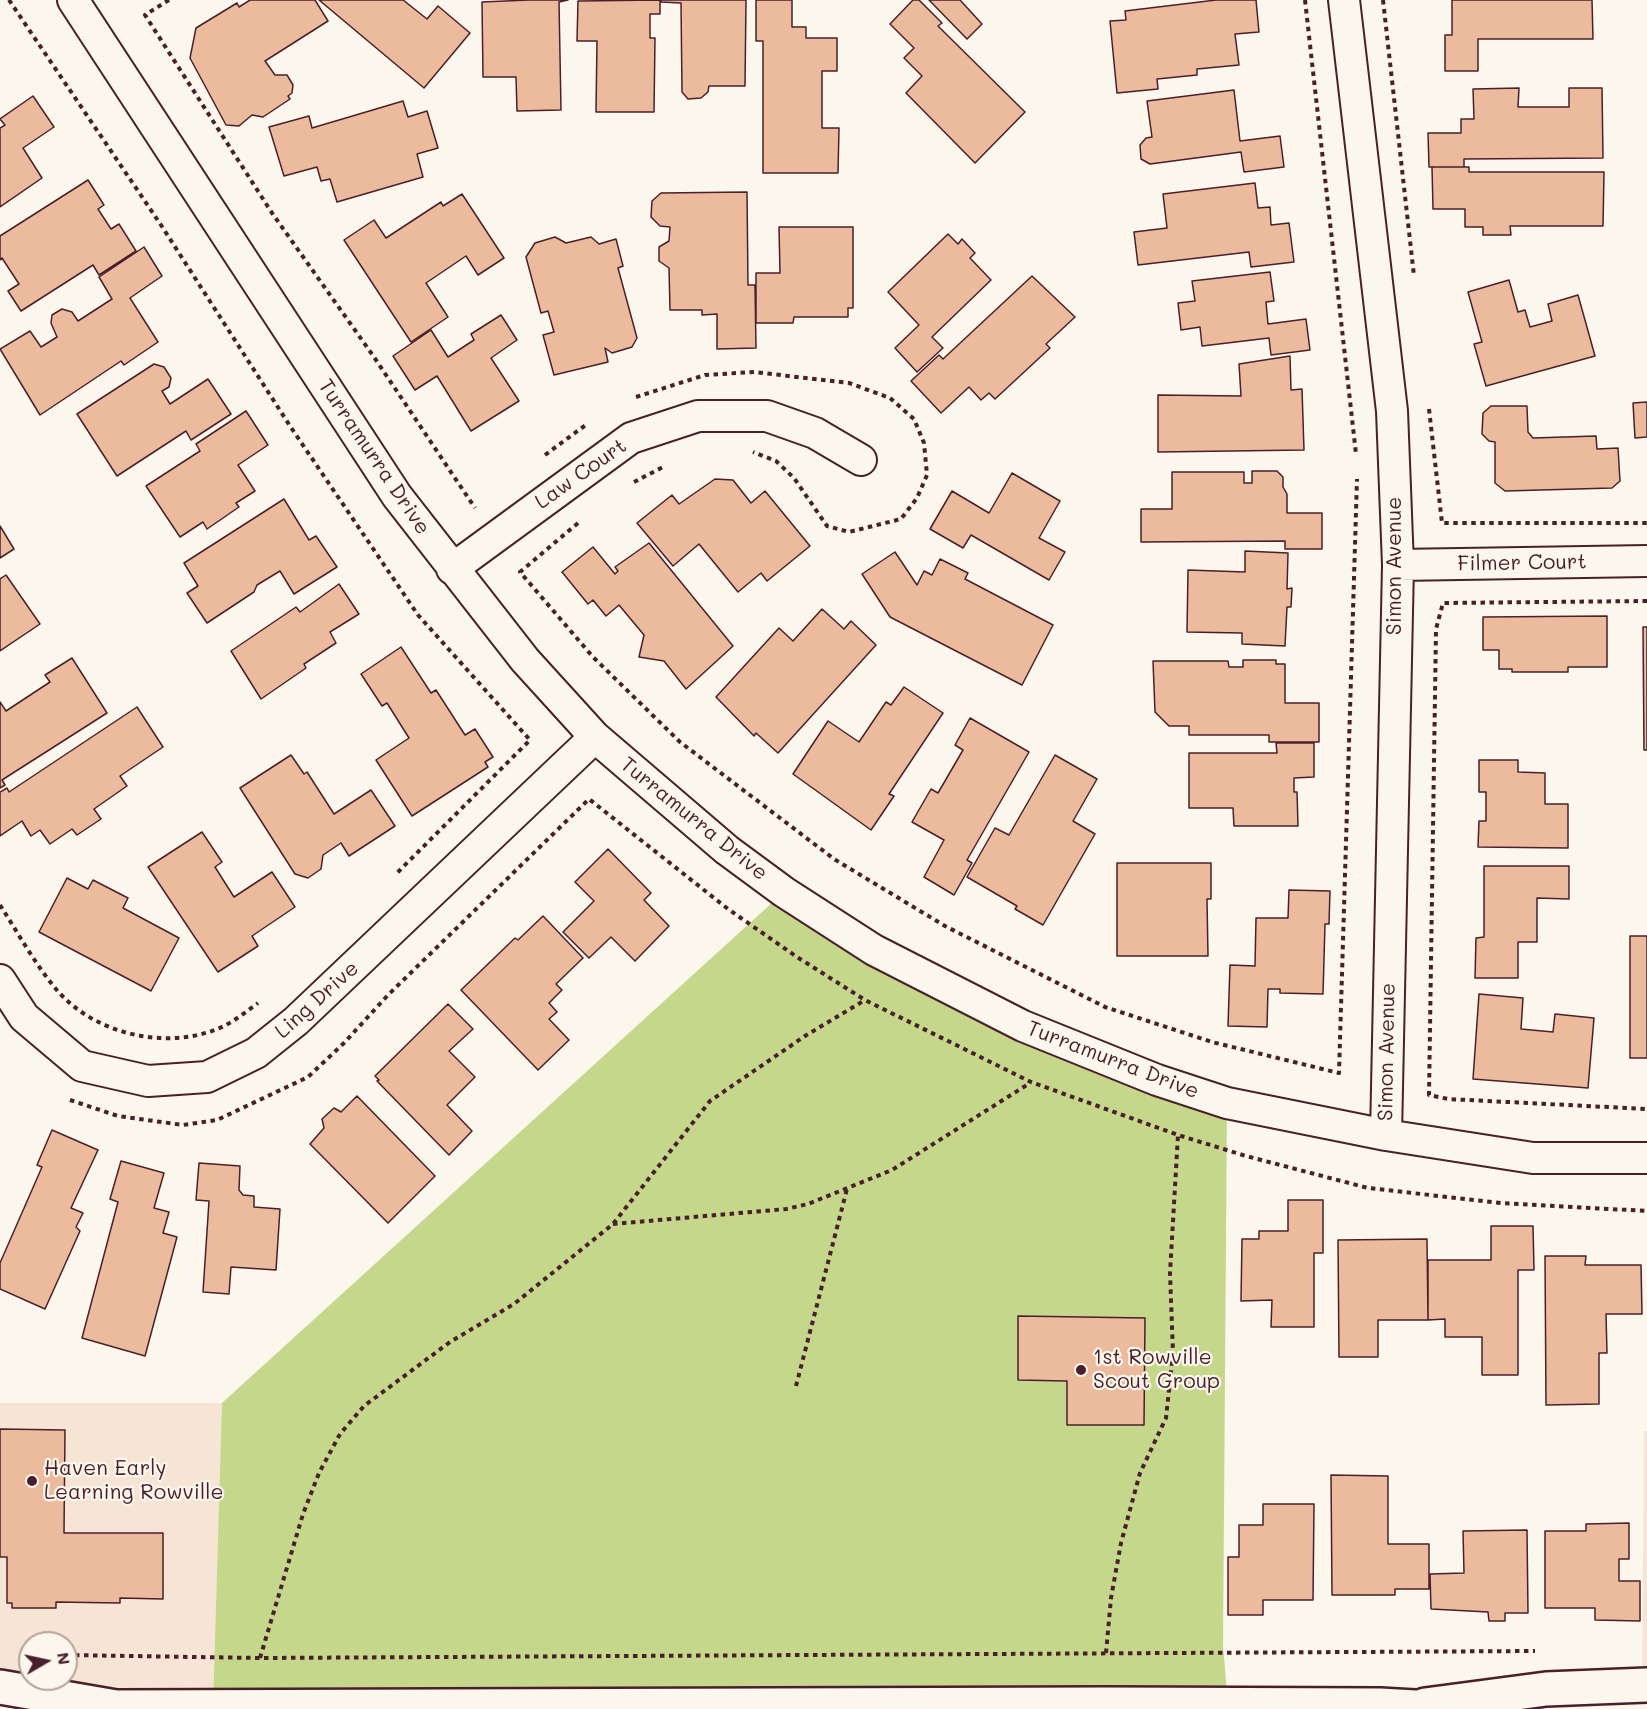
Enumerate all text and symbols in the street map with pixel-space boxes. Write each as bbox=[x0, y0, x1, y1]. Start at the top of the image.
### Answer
street label: Turramurra Drive bbox=[313, 375, 435, 539]
street label: Law Court bbox=[530, 433, 632, 515]
street label: Simon Avenue bbox=[1382, 497, 1408, 635]
street label: Filmer Court bbox=[1457, 549, 1587, 577]
street label: Turramurra Drive bbox=[615, 752, 773, 886]
street label: Ling Drive bbox=[270, 956, 364, 1044]
street label: Simon Avenue bbox=[1373, 983, 1401, 1121]
street label: Turramurra Drive bbox=[1024, 1016, 1202, 1104]
place label: 1st Rowville Scout Group bbox=[1093, 1345, 1220, 1395]
marker: 1st Rowville Scout Group bbox=[1074, 1363, 1088, 1377]
place label: Haven Early Learning Rowville bbox=[44, 1456, 224, 1506]
marker: Haven Early Learning Rowville bbox=[25, 1474, 39, 1488]
north arrow bbox=[18, 1631, 78, 1691]
text: N bbox=[53, 1651, 76, 1666]

